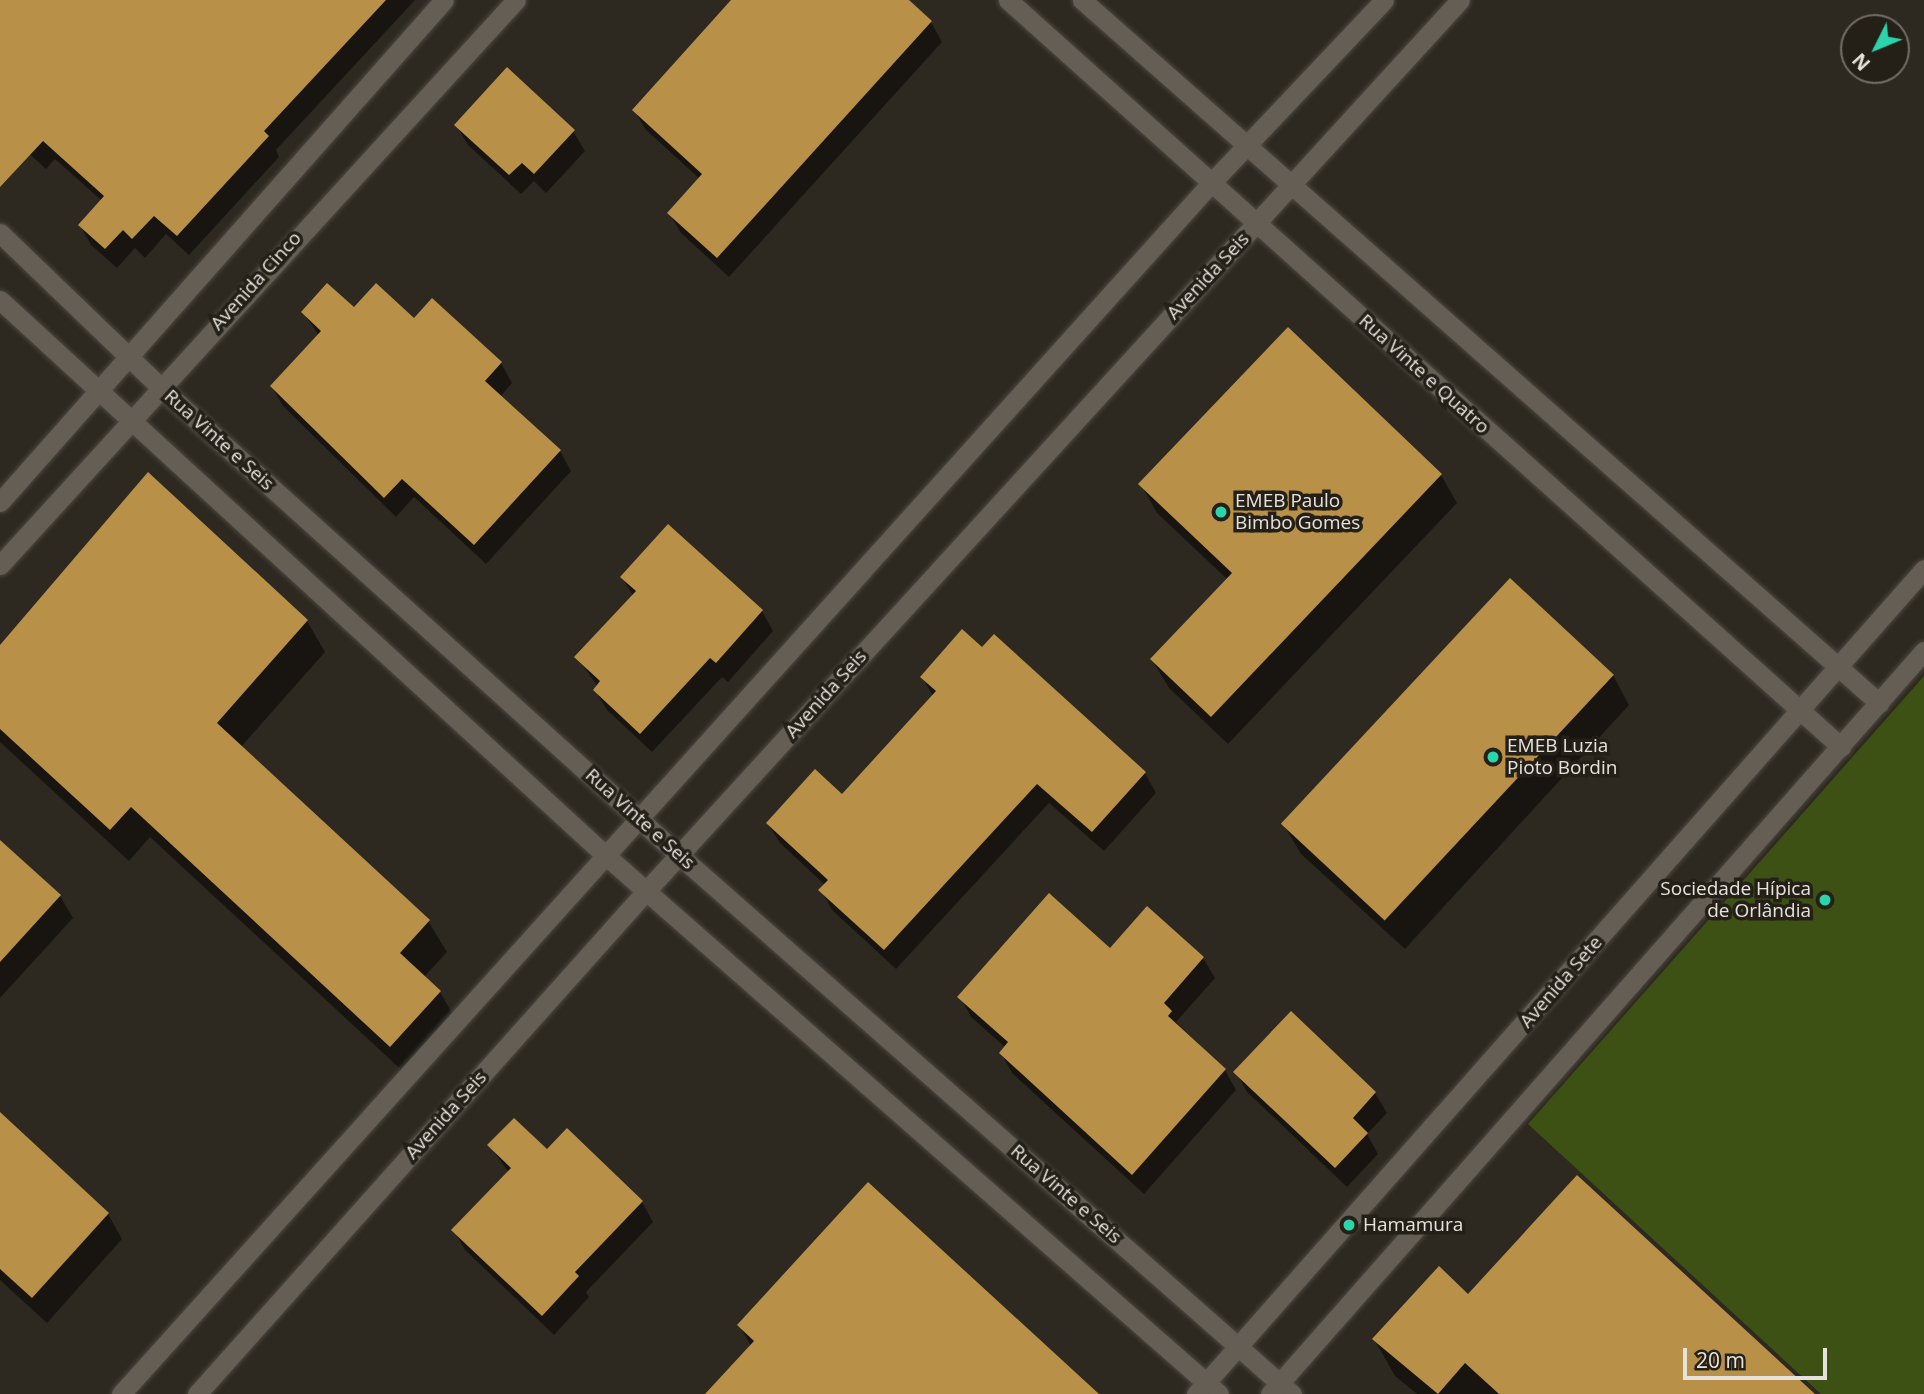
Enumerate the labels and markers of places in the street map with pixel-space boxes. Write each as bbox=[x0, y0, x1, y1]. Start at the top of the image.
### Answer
place label: EMEB Paulo Bimbo Gomes bbox=[1235, 490, 1360, 534]
marker: EMEB Paulo Bimbo Gomes bbox=[1213, 504, 1229, 520]
place label: EMEB Luzia Pioto Bordin bbox=[1507, 735, 1617, 779]
marker: EMEB Luzia Pioto Bordin bbox=[1485, 749, 1501, 765]
place label: Sociedade Hípica de Orlândia bbox=[1660, 878, 1811, 922]
marker: Sociedade Hípica de Orlândia bbox=[1817, 892, 1833, 908]
place label: Hamamura bbox=[1363, 1214, 1463, 1236]
marker: Hamamura bbox=[1341, 1217, 1357, 1233]

